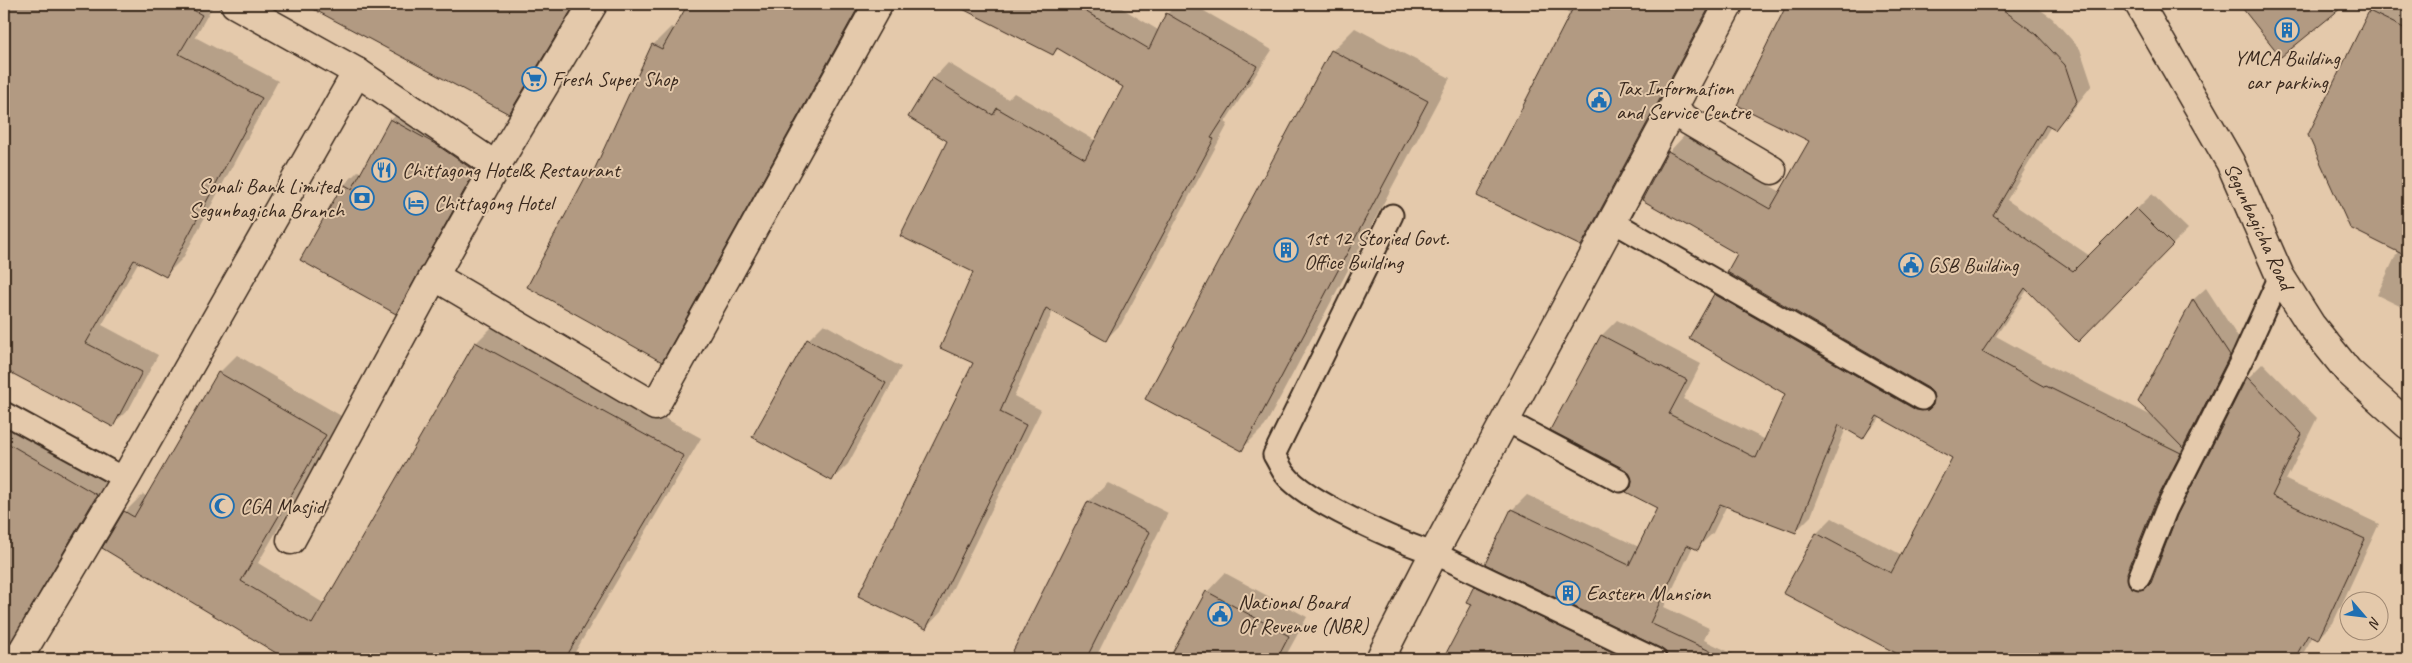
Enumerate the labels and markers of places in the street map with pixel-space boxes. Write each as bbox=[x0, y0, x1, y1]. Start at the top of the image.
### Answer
building icon: YMCA Building car parking bbox=[2274, 17, 2300, 43]
place label: YMCA Building car parking bbox=[2234, 45, 2341, 95]
supermarket icon: Fresh Super Shop bbox=[521, 66, 547, 92]
place label: Fresh Super Shop bbox=[552, 66, 678, 92]
place label: Tax Information and Service Centre bbox=[1616, 75, 1751, 125]
public building icon: Tax Information and Service Centre bbox=[1586, 87, 1612, 113]
restaurant icon: Chittagong Hotel& Restaurant bbox=[371, 157, 397, 183]
place label: Chittagong Hotel& Restaurant bbox=[402, 157, 622, 183]
place label: Sonali Bank Limited, Segunbagicha Branch bbox=[189, 173, 345, 223]
bank icon: Sonali Bank Limited, Segunbagicha Branch bbox=[349, 185, 375, 211]
hotel icon: Chittagong Hotel bbox=[403, 190, 429, 216]
place label: Chittagong Hotel bbox=[434, 190, 557, 216]
place label: 1st 12 Storied Govt. Office Building bbox=[1304, 225, 1450, 275]
building icon: 1st 12 Storied Govt. Office Building bbox=[1273, 237, 1299, 263]
public building icon: GSB Building bbox=[1898, 252, 1924, 278]
place label: GSB Building bbox=[1928, 252, 2020, 278]
mosque icon: CGA Masjid bbox=[209, 493, 235, 519]
place label: CGA Masjid bbox=[240, 493, 327, 519]
building icon: Eastern Mansion bbox=[1555, 580, 1581, 606]
place label: Eastern Mansion bbox=[1586, 580, 1711, 606]
place label: National Board Of Revenue (NBR) bbox=[1238, 589, 1369, 639]
public building icon: National Board Of Revenue (NBR) bbox=[1207, 601, 1233, 627]

